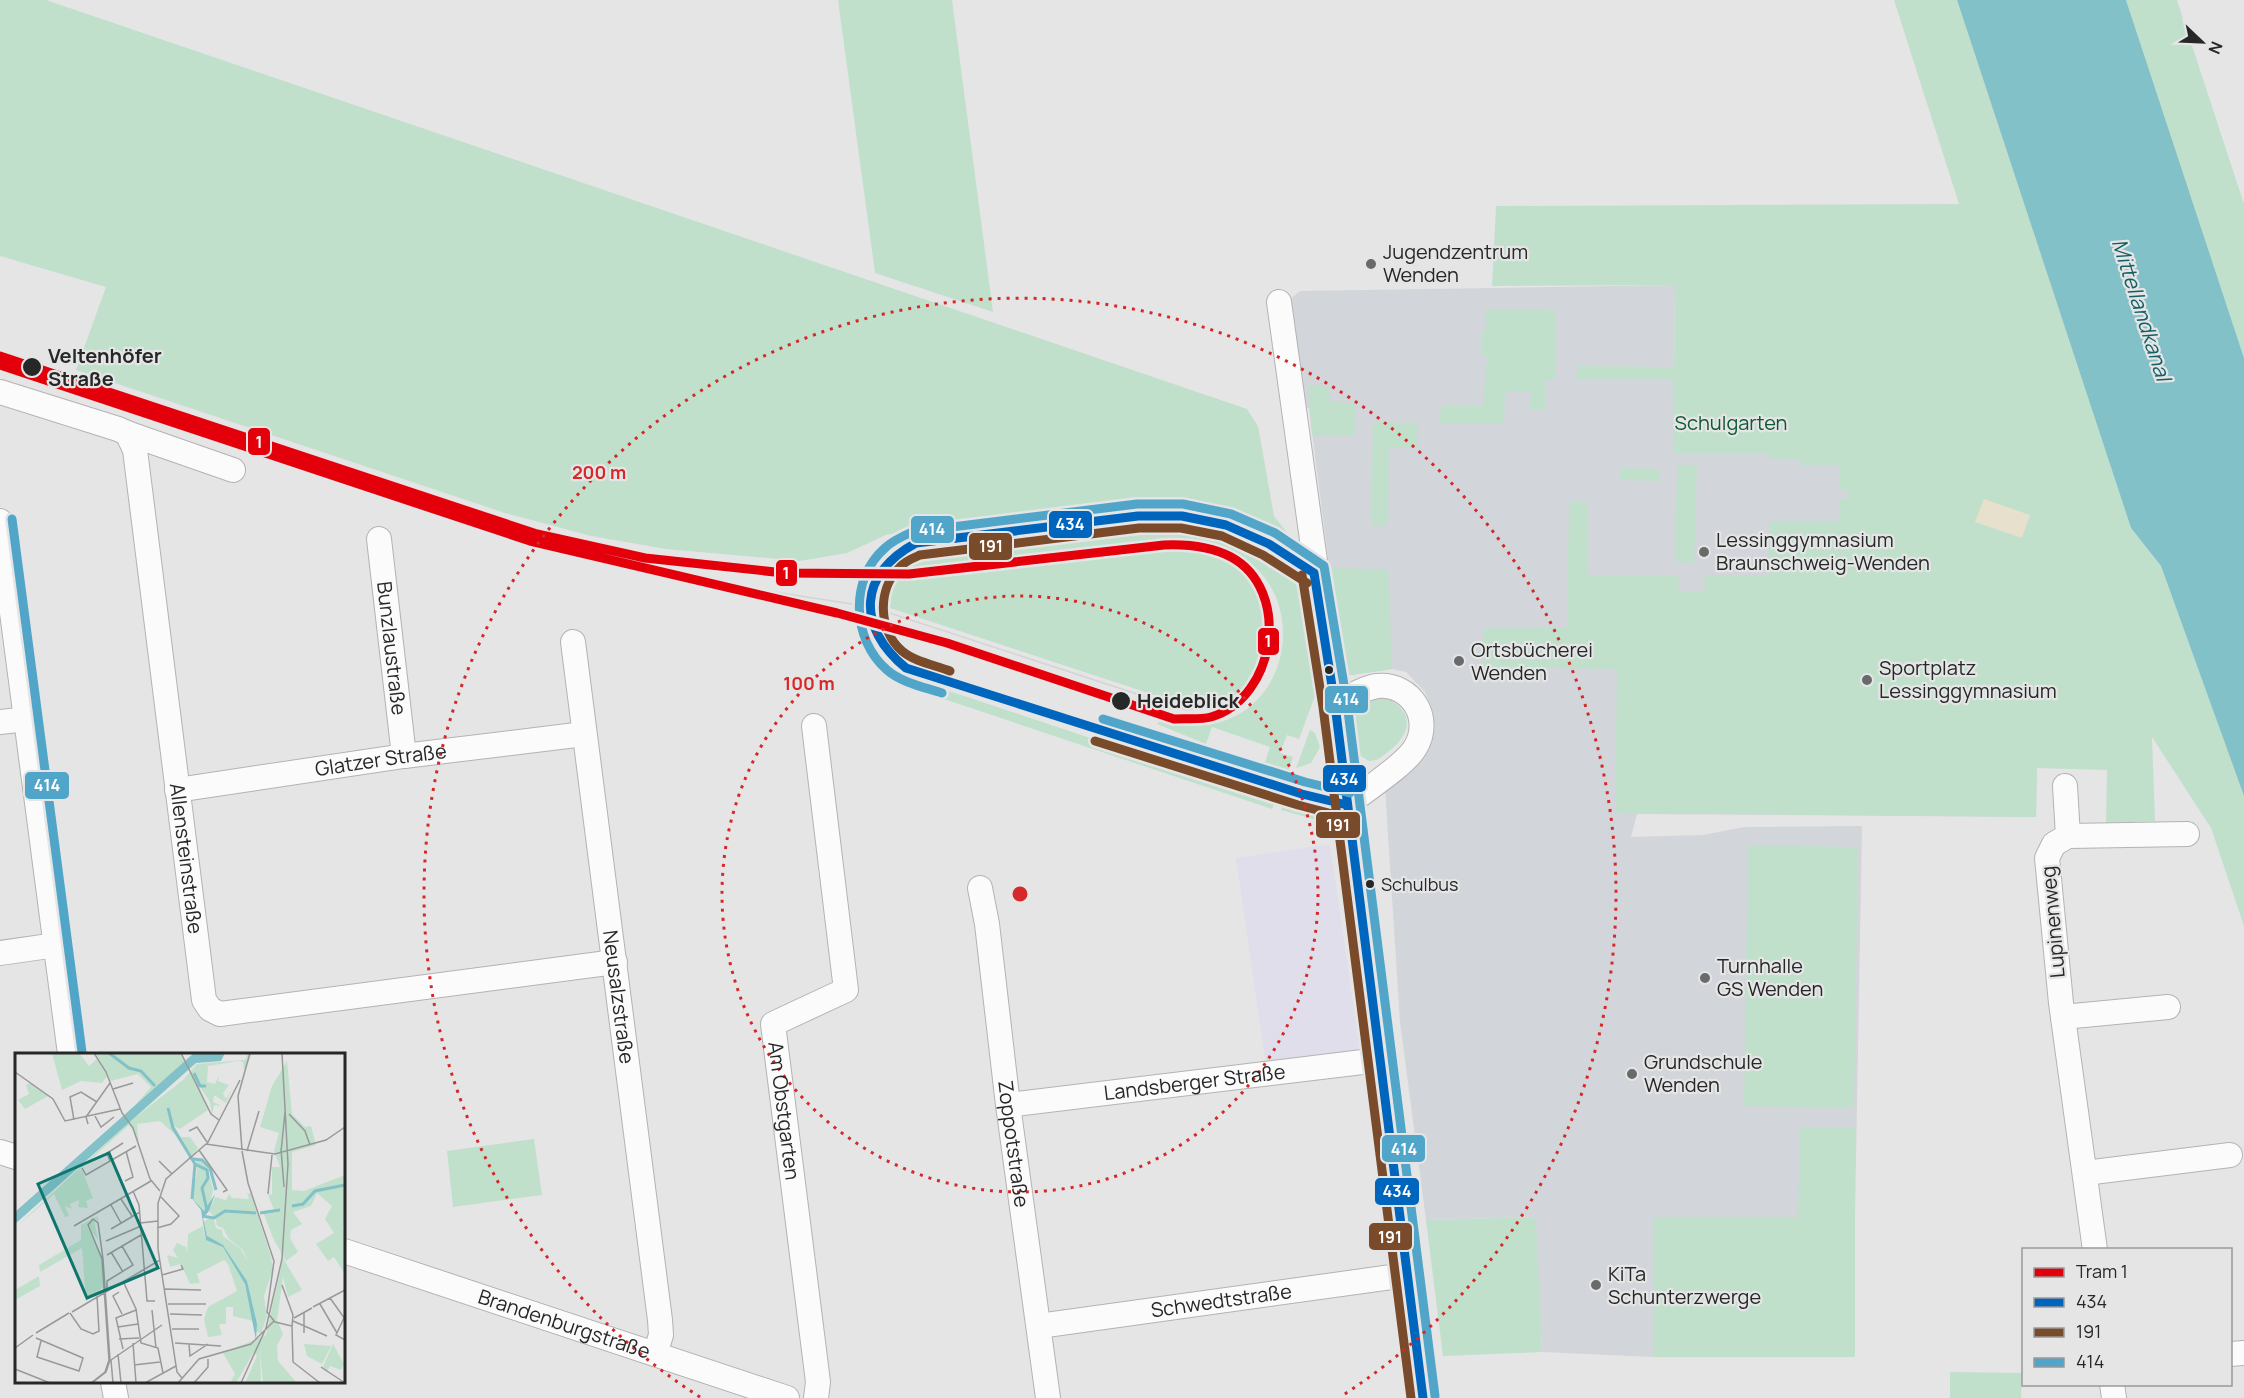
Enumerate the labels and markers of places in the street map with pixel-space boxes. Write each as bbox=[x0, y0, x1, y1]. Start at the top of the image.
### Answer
place label: Jugendzentrum Wenden bbox=[1383, 238, 1528, 288]
marker: Jugendzentrum Wenden bbox=[1364, 257, 1378, 271]
place label: Veltenhöfer Straße bbox=[48, 342, 162, 392]
marker: Veltenhöfer Straße bbox=[21, 356, 43, 378]
place label: Lessinggymnasium Braunschweig-Wenden bbox=[1716, 526, 1930, 576]
marker: Lessinggymnasium Braunschweig-Wenden bbox=[1697, 545, 1711, 559]
place label: Ortsbücherei Wenden bbox=[1471, 636, 1593, 686]
marker: Ortsbücherei Wenden bbox=[1452, 654, 1466, 668]
place label: Sportplatz Lessinggymnasium bbox=[1879, 654, 2057, 704]
unlabelled marker bbox=[1323, 664, 1335, 676]
marker: Sportplatz Lessinggymnasium bbox=[1860, 673, 1874, 687]
place label: Heideblick bbox=[1137, 687, 1241, 714]
marker: Heideblick bbox=[1110, 690, 1132, 712]
place label: Schulbus bbox=[1381, 872, 1458, 896]
marker: Schulbus bbox=[1364, 878, 1376, 890]
centre of rings bbox=[1010, 884, 1030, 904]
place label: Turnhalle GS Wenden bbox=[1717, 952, 1823, 1002]
marker: Turnhalle GS Wenden bbox=[1698, 971, 1712, 985]
place label: Grundschule Wenden bbox=[1644, 1048, 1763, 1098]
marker: Grundschule Wenden bbox=[1625, 1067, 1639, 1081]
place label: KiTa Schunterzwerge bbox=[1608, 1260, 1761, 1310]
marker: KiTa Schunterzwerge bbox=[1589, 1278, 1603, 1292]

